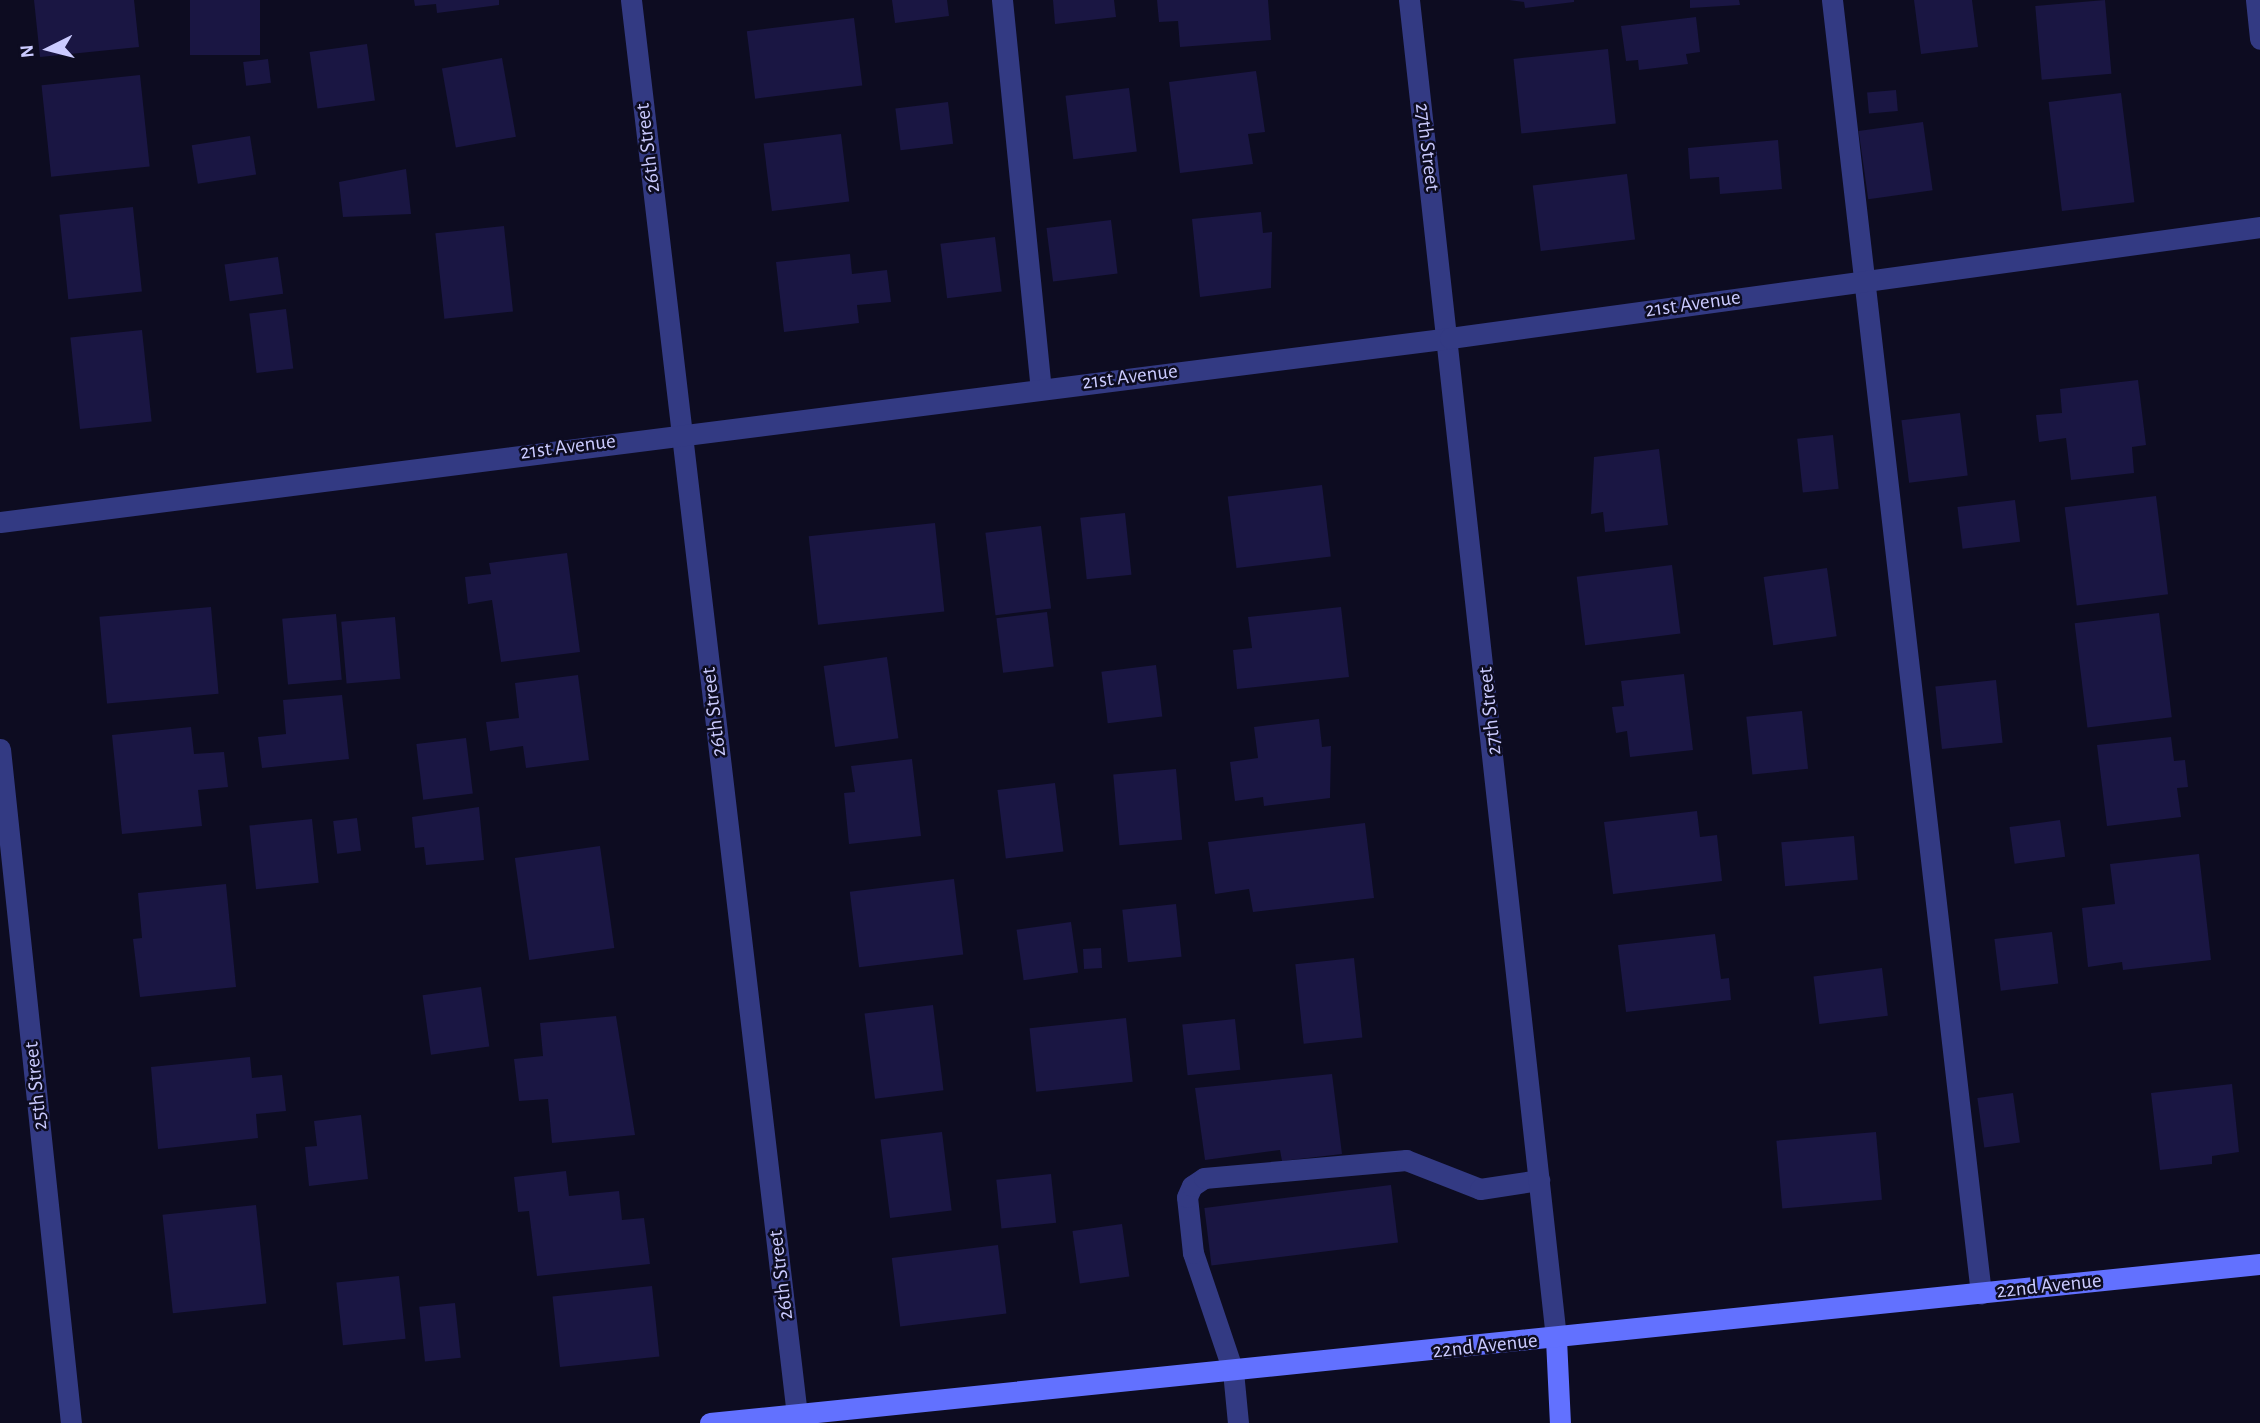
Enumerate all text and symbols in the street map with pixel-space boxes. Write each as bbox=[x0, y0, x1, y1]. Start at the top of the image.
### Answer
north arrow bbox=[14, 14, 84, 84]
text: N bbox=[17, 44, 38, 59]
street label: 27th Street bbox=[1409, 101, 1445, 193]
street label: 26th Street bbox=[630, 102, 666, 194]
street label: 21st Avenue bbox=[1644, 285, 1742, 323]
street label: 21st Avenue bbox=[1081, 359, 1179, 395]
street label: 21st Avenue bbox=[519, 429, 617, 465]
street label: 26th Street bbox=[696, 666, 732, 758]
street label: 27th Street bbox=[1473, 666, 1507, 756]
street label: 25th Street bbox=[19, 1041, 53, 1131]
street label: 26th Street bbox=[763, 1229, 799, 1321]
street label: 22nd Avenue bbox=[1995, 1268, 2103, 1304]
street label: 22nd Avenue bbox=[1431, 1328, 1539, 1364]

